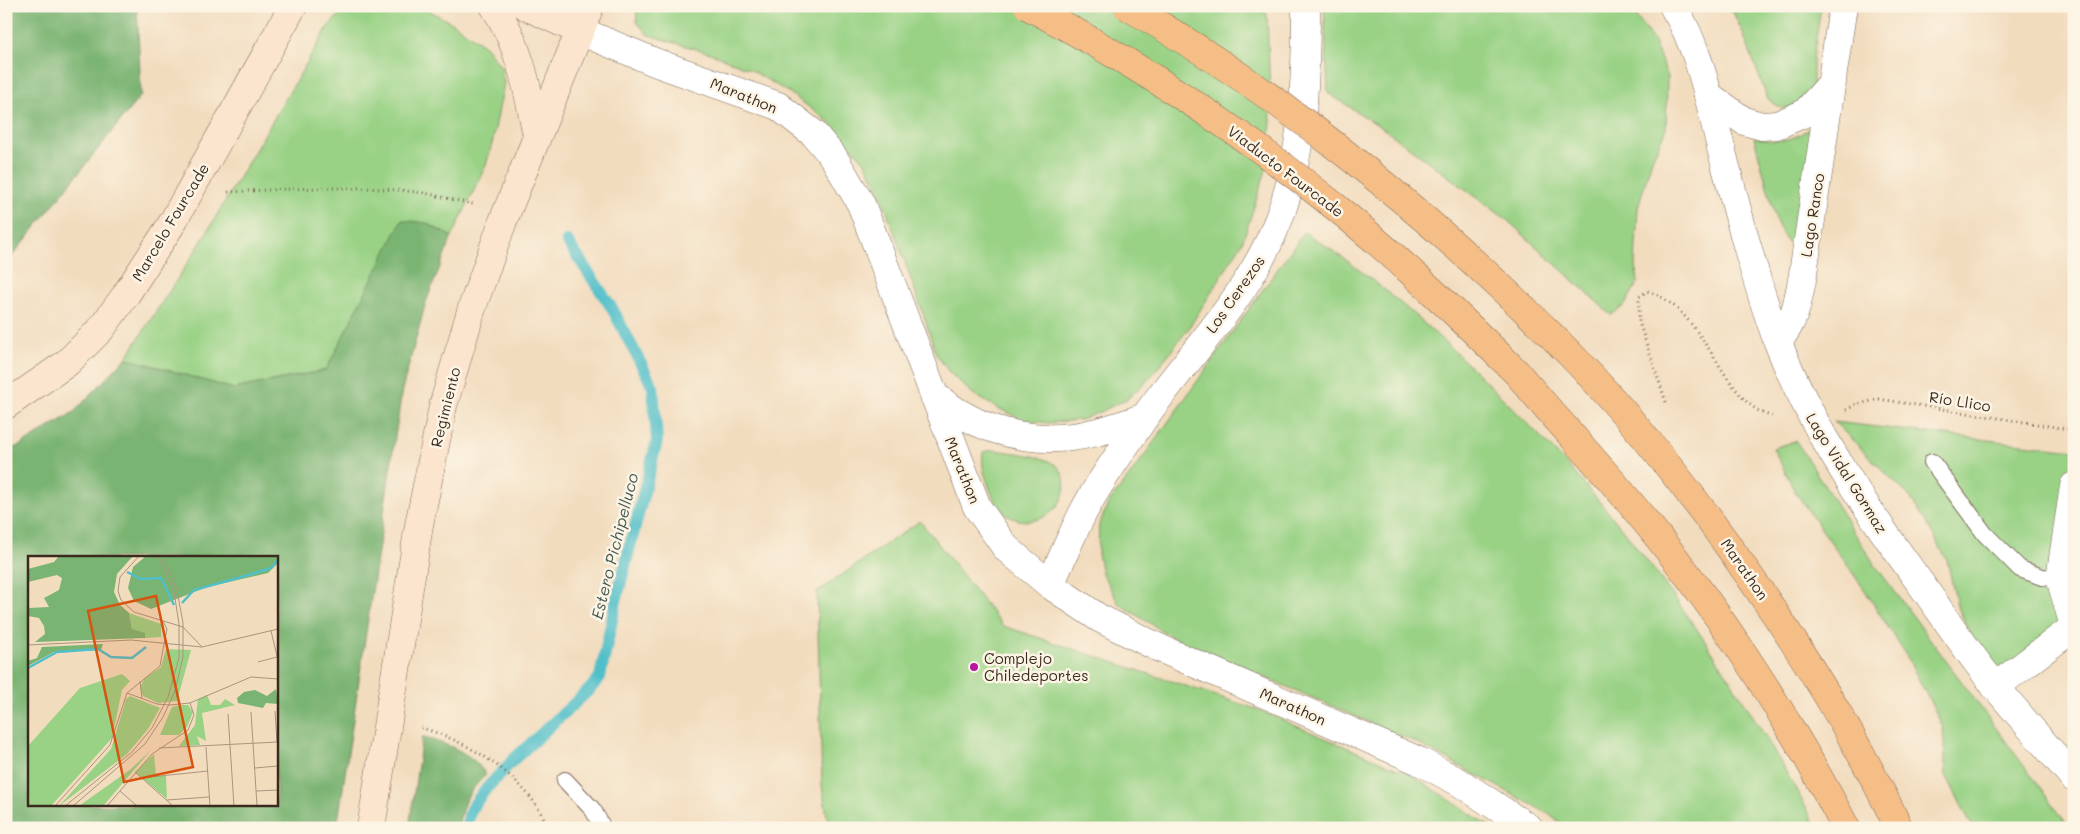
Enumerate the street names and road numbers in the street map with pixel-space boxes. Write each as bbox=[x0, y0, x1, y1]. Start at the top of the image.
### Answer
street label: Marathon bbox=[708, 73, 780, 117]
street label: Viaducto Fourcade bbox=[1224, 121, 1348, 221]
street label: Marcelo Fourcade bbox=[127, 159, 213, 285]
street label: Lago Ranco bbox=[1796, 172, 1829, 258]
street label: Los Cerezos bbox=[1201, 251, 1269, 337]
street label: Regimiento bbox=[425, 365, 465, 449]
street label: Río Llico bbox=[1928, 386, 1992, 416]
street label: Lago Vidal Gormaz bbox=[1802, 409, 1892, 537]
street label: Marathon bbox=[941, 434, 985, 506]
street label: Marathon bbox=[1717, 534, 1773, 604]
street label: Marathon bbox=[1257, 683, 1329, 729]

